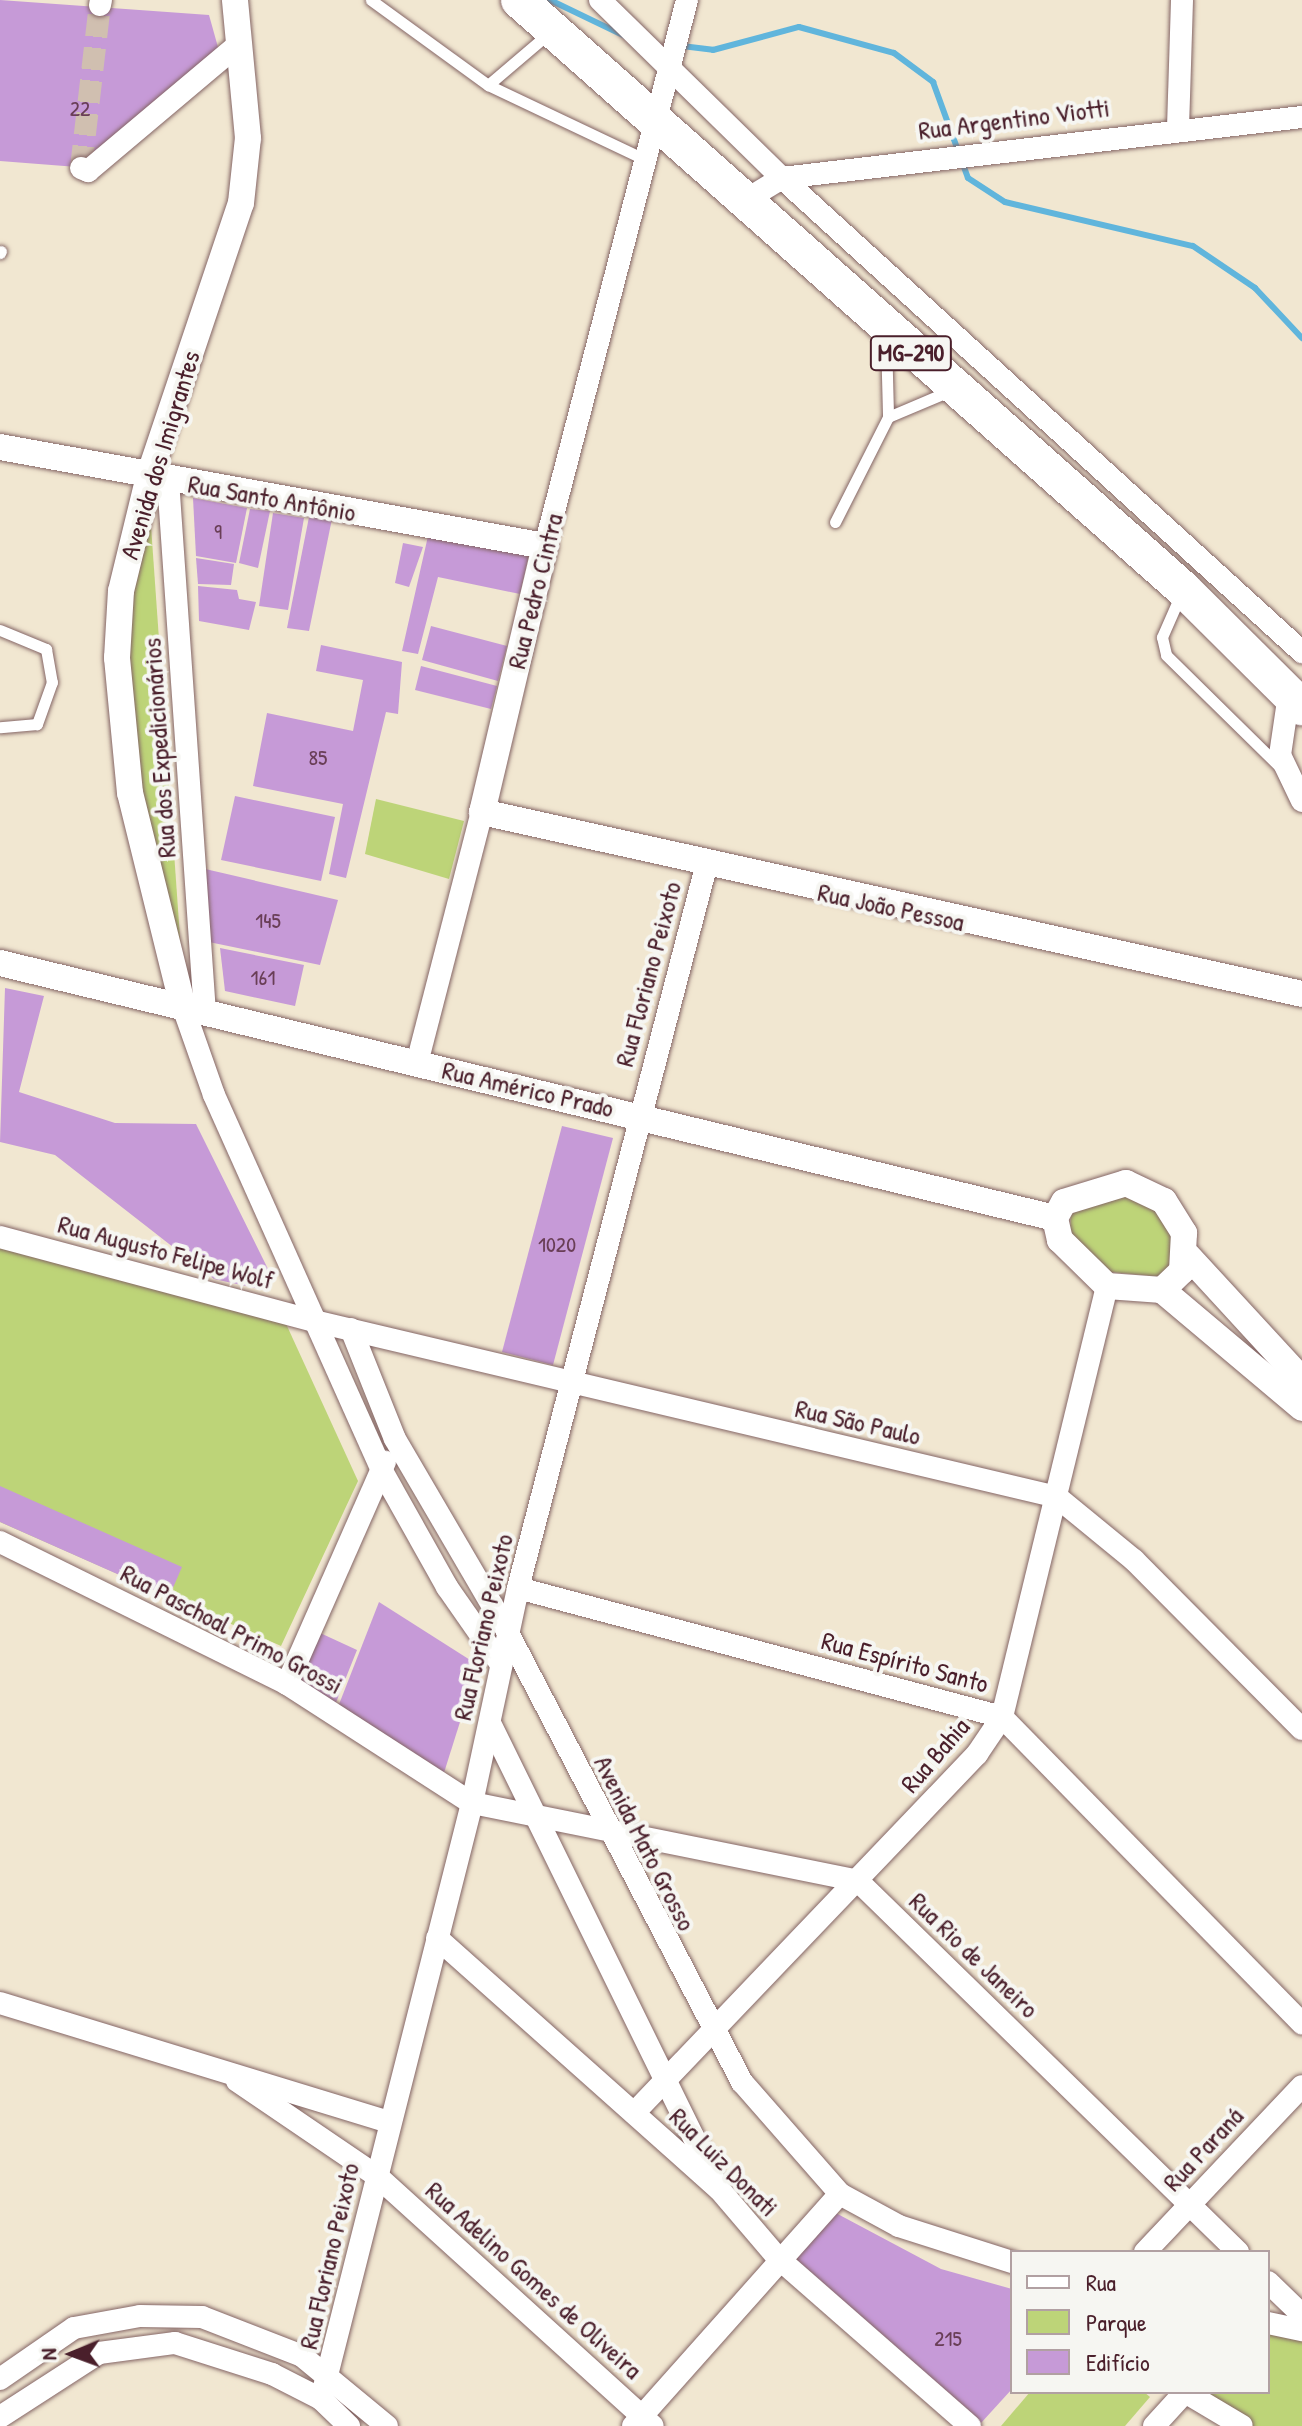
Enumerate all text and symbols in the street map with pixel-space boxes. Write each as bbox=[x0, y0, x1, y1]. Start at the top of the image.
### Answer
street label: Rua Argentino Viotti bbox=[917, 92, 1111, 146]
house number: 22 bbox=[70, 96, 90, 122]
road number: MG-290 bbox=[869, 333, 953, 373]
street label: Avenida dos Imigrantes bbox=[113, 347, 207, 563]
street label: Rua Santo Antônio bbox=[186, 468, 358, 528]
street label: Rua Pedro Cintra bbox=[501, 510, 569, 672]
house number: 9 bbox=[214, 519, 222, 545]
street label: Rua dos Expedicionários bbox=[136, 637, 182, 859]
house number: 85 bbox=[309, 745, 327, 771]
street label: Rua João Pessoa bbox=[815, 876, 967, 938]
street label: Rua Floriano Peixoto bbox=[608, 878, 688, 1070]
house number: 145 bbox=[255, 908, 281, 934]
house number: 161 bbox=[251, 965, 275, 991]
street label: Rua Américo Prado bbox=[439, 1054, 617, 1124]
street label: Rua Augusto Felipe Wolf bbox=[55, 1208, 277, 1296]
house number: 1020 bbox=[538, 1232, 576, 1258]
street label: Rua São Paulo bbox=[792, 1392, 924, 1452]
street label: Rua Floriano Peixoto bbox=[446, 1531, 520, 1723]
street label: Rua Paschoal Primo Grossi bbox=[116, 1557, 348, 1701]
street label: Rua Espírito Santo bbox=[818, 1625, 992, 1699]
street label: Rua Bahia bbox=[894, 1711, 976, 1799]
street label: Avenida Mato Grosso bbox=[588, 1750, 702, 1936]
street label: Rua Rio de Janeiro bbox=[903, 1886, 1045, 2024]
street label: Rua Luiz Donati bbox=[663, 2101, 785, 2223]
street label: Rua Paraná bbox=[1156, 2101, 1250, 2197]
street label: Rua Floriano Peixoto bbox=[292, 2160, 366, 2352]
street label: Rua Adelino Gomes de Oliveira bbox=[420, 2175, 648, 2385]
legend bbox=[1010, 2250, 1270, 2394]
text: Rua bbox=[1086, 2266, 1116, 2298]
text: Parque bbox=[1086, 2306, 1146, 2338]
north arrow bbox=[32, 2314, 112, 2394]
house number: 215 bbox=[934, 2326, 962, 2352]
text: Edifício bbox=[1086, 2346, 1150, 2378]
text: N bbox=[33, 2348, 63, 2361]

